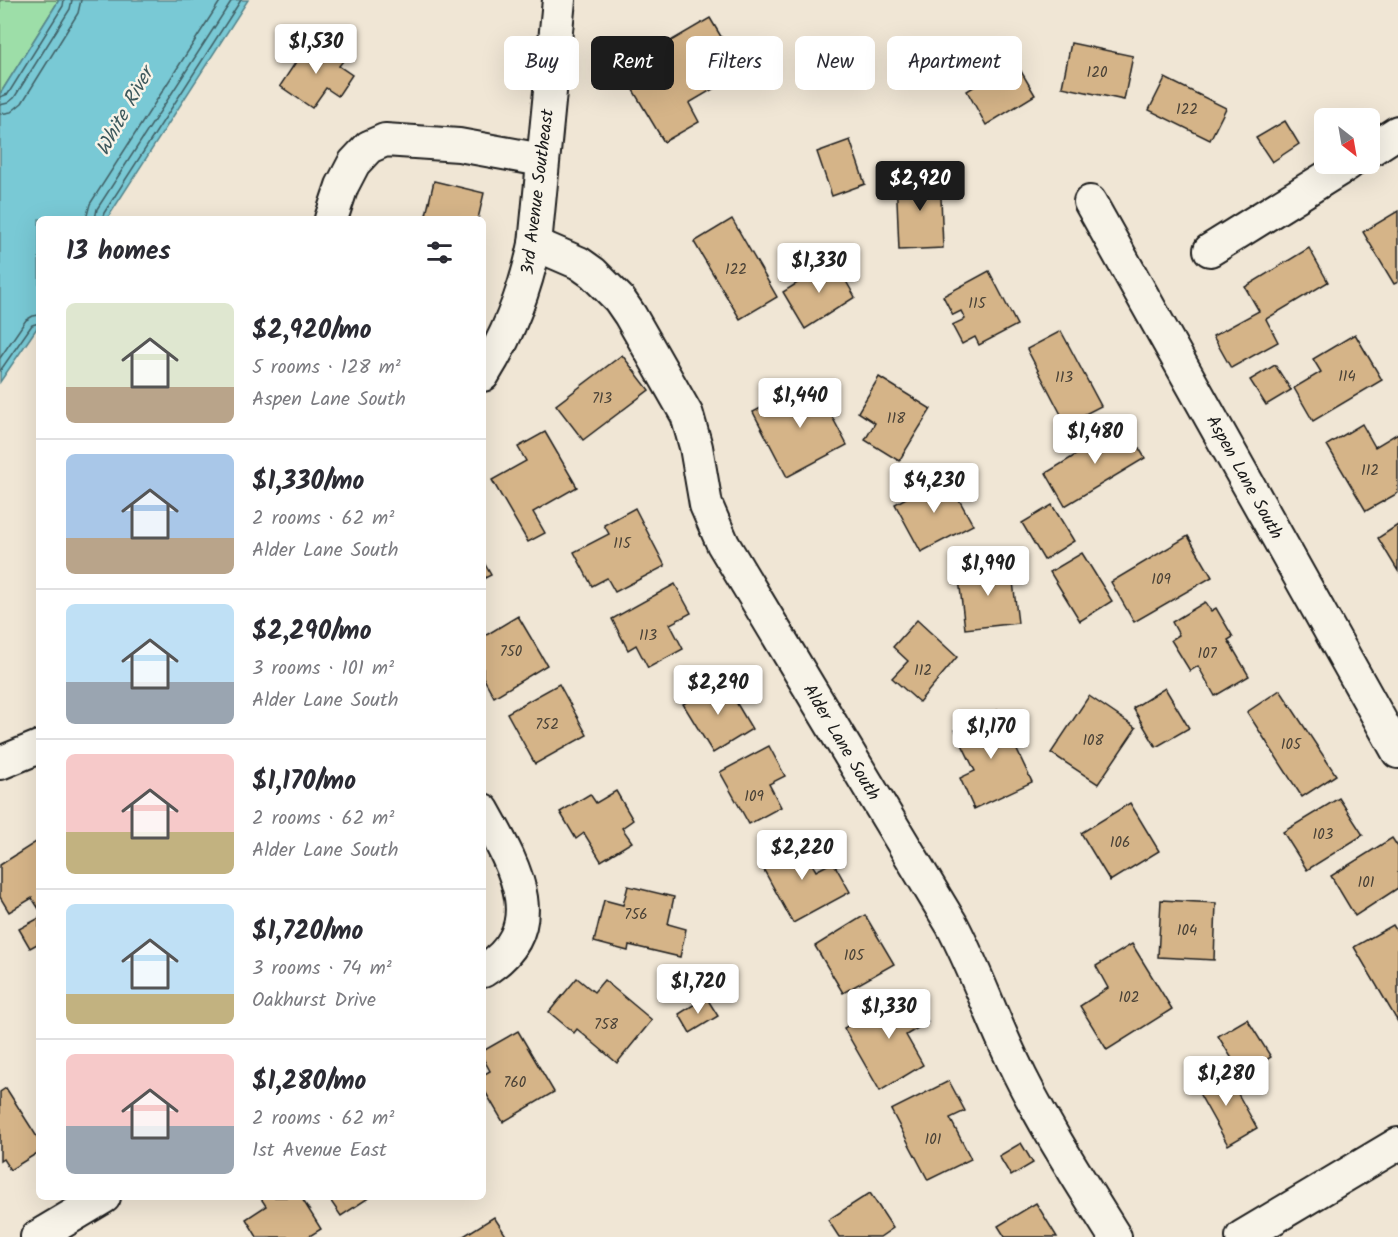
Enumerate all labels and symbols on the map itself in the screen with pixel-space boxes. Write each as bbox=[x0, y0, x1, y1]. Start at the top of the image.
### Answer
pin: $1,530 bbox=[267, 24, 365, 75]
water label: White River bbox=[88, 58, 165, 162]
house number: 120 bbox=[1087, 61, 1108, 85]
house number: 122 bbox=[1176, 98, 1198, 122]
street label: 3rd Avenue Southeast bbox=[514, 107, 563, 277]
north arrow bbox=[1314, 108, 1380, 174]
pin: $2,920 bbox=[871, 161, 969, 212]
pin: $1,330 bbox=[770, 243, 868, 294]
house number: 122 bbox=[725, 258, 747, 282]
house number: 115 bbox=[968, 292, 987, 316]
house number: 114 bbox=[1338, 365, 1356, 389]
house number: 113 bbox=[1055, 366, 1073, 390]
pin: $1,440 bbox=[751, 378, 849, 429]
house number: 713 bbox=[592, 387, 613, 411]
house number: 118 bbox=[887, 407, 906, 431]
street label: Aspen Lane South bbox=[1197, 410, 1290, 545]
pin: $1,480 bbox=[1046, 414, 1144, 465]
house number: 112 bbox=[1361, 459, 1379, 483]
pin: $4,230 bbox=[885, 463, 983, 514]
house number: 115 bbox=[613, 532, 632, 556]
pin: $1,990 bbox=[939, 546, 1037, 597]
house number: 109 bbox=[1151, 568, 1171, 592]
house number: 113 bbox=[639, 624, 657, 648]
house number: 750 bbox=[500, 640, 523, 664]
house number: 107 bbox=[1197, 642, 1218, 666]
house number: 112 bbox=[914, 659, 932, 683]
pin: $2,290 bbox=[669, 665, 767, 716]
street label: Alder Lane South bbox=[794, 679, 887, 807]
pin: $1,170 bbox=[942, 709, 1040, 760]
house number: 752 bbox=[535, 713, 559, 737]
house number: 108 bbox=[1082, 729, 1105, 753]
house number: 105 bbox=[1281, 733, 1302, 757]
house number: 109 bbox=[744, 785, 764, 809]
house number: 103 bbox=[1313, 823, 1334, 847]
pin: $2,220 bbox=[753, 830, 851, 881]
house number: 106 bbox=[1110, 831, 1130, 855]
house number: 101 bbox=[1358, 871, 1375, 895]
house number: 756 bbox=[624, 903, 648, 927]
house number: 104 bbox=[1177, 919, 1197, 943]
house number: 105 bbox=[844, 944, 865, 968]
pin: $1,720 bbox=[649, 964, 747, 1015]
house number: 102 bbox=[1119, 986, 1139, 1010]
pin: $1,330 bbox=[840, 989, 938, 1040]
house number: 758 bbox=[594, 1013, 619, 1037]
pin: $1,280 bbox=[1177, 1056, 1275, 1107]
house number: 760 bbox=[504, 1071, 527, 1095]
house number: 101 bbox=[925, 1128, 942, 1152]

